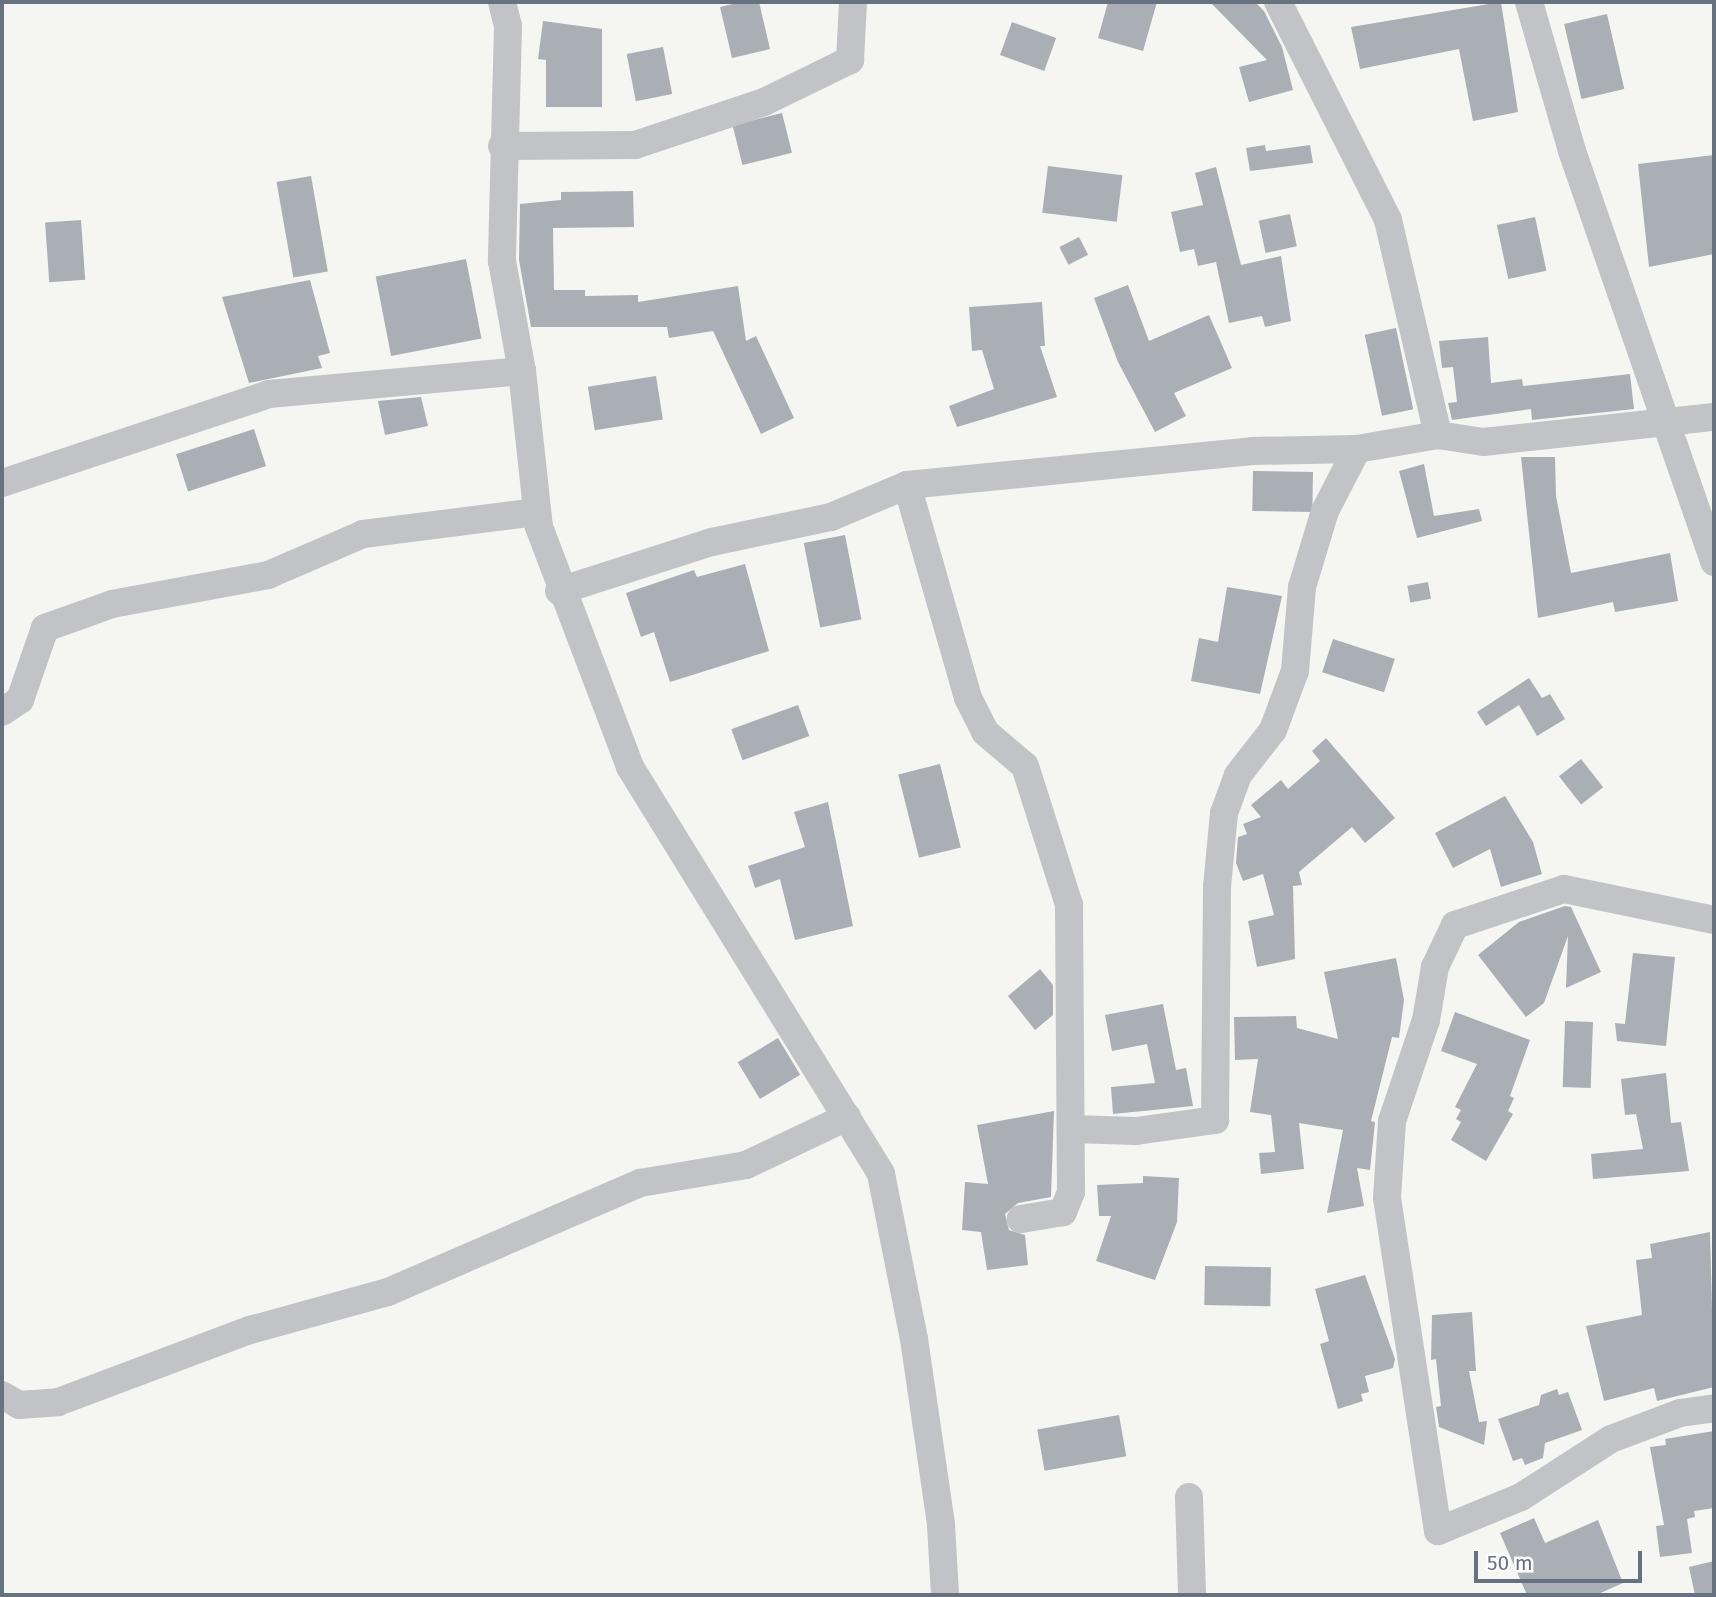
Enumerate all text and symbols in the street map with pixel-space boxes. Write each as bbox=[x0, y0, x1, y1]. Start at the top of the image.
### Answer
scale bar bbox=[1478, 1538, 1646, 1582]
text: 50 m bbox=[1487, 1550, 1533, 1576]

